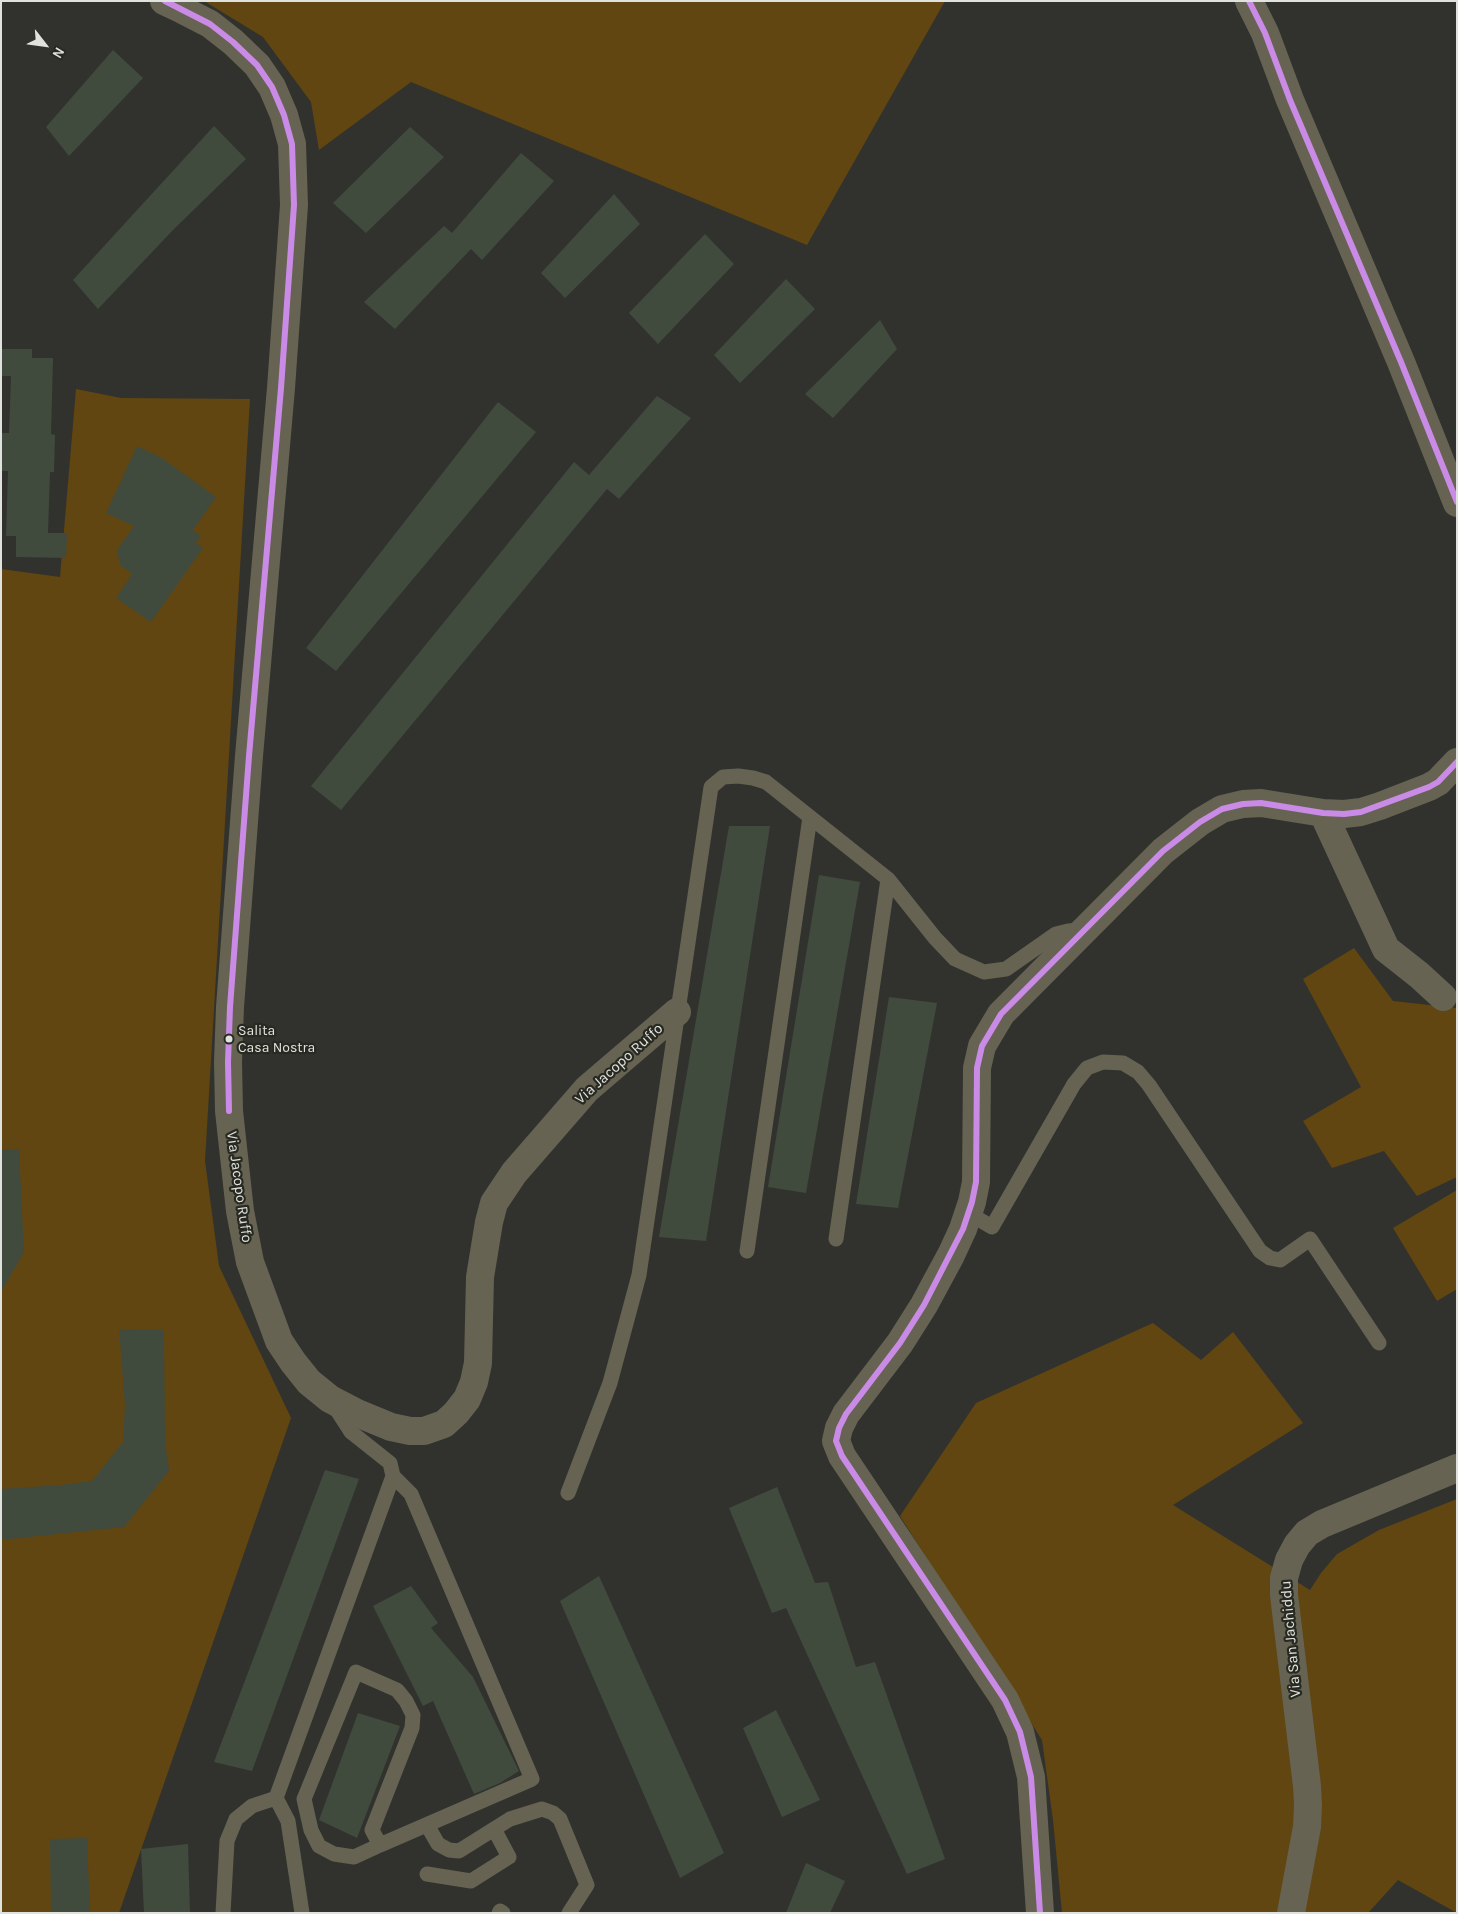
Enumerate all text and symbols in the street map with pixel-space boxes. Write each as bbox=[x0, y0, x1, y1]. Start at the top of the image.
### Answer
north arrow bbox=[20, 20, 70, 70]
text: N bbox=[49, 44, 68, 61]
street label: Via Jacopo Ruffo bbox=[571, 1020, 667, 1108]
place label: Salita Casa Nostra bbox=[238, 1023, 315, 1056]
marker: Salita Casa Nostra bbox=[224, 1034, 234, 1044]
street label: Via Jacopo Ruffo bbox=[222, 1130, 256, 1244]
street label: Via San Jachiddu bbox=[1277, 1580, 1305, 1698]

